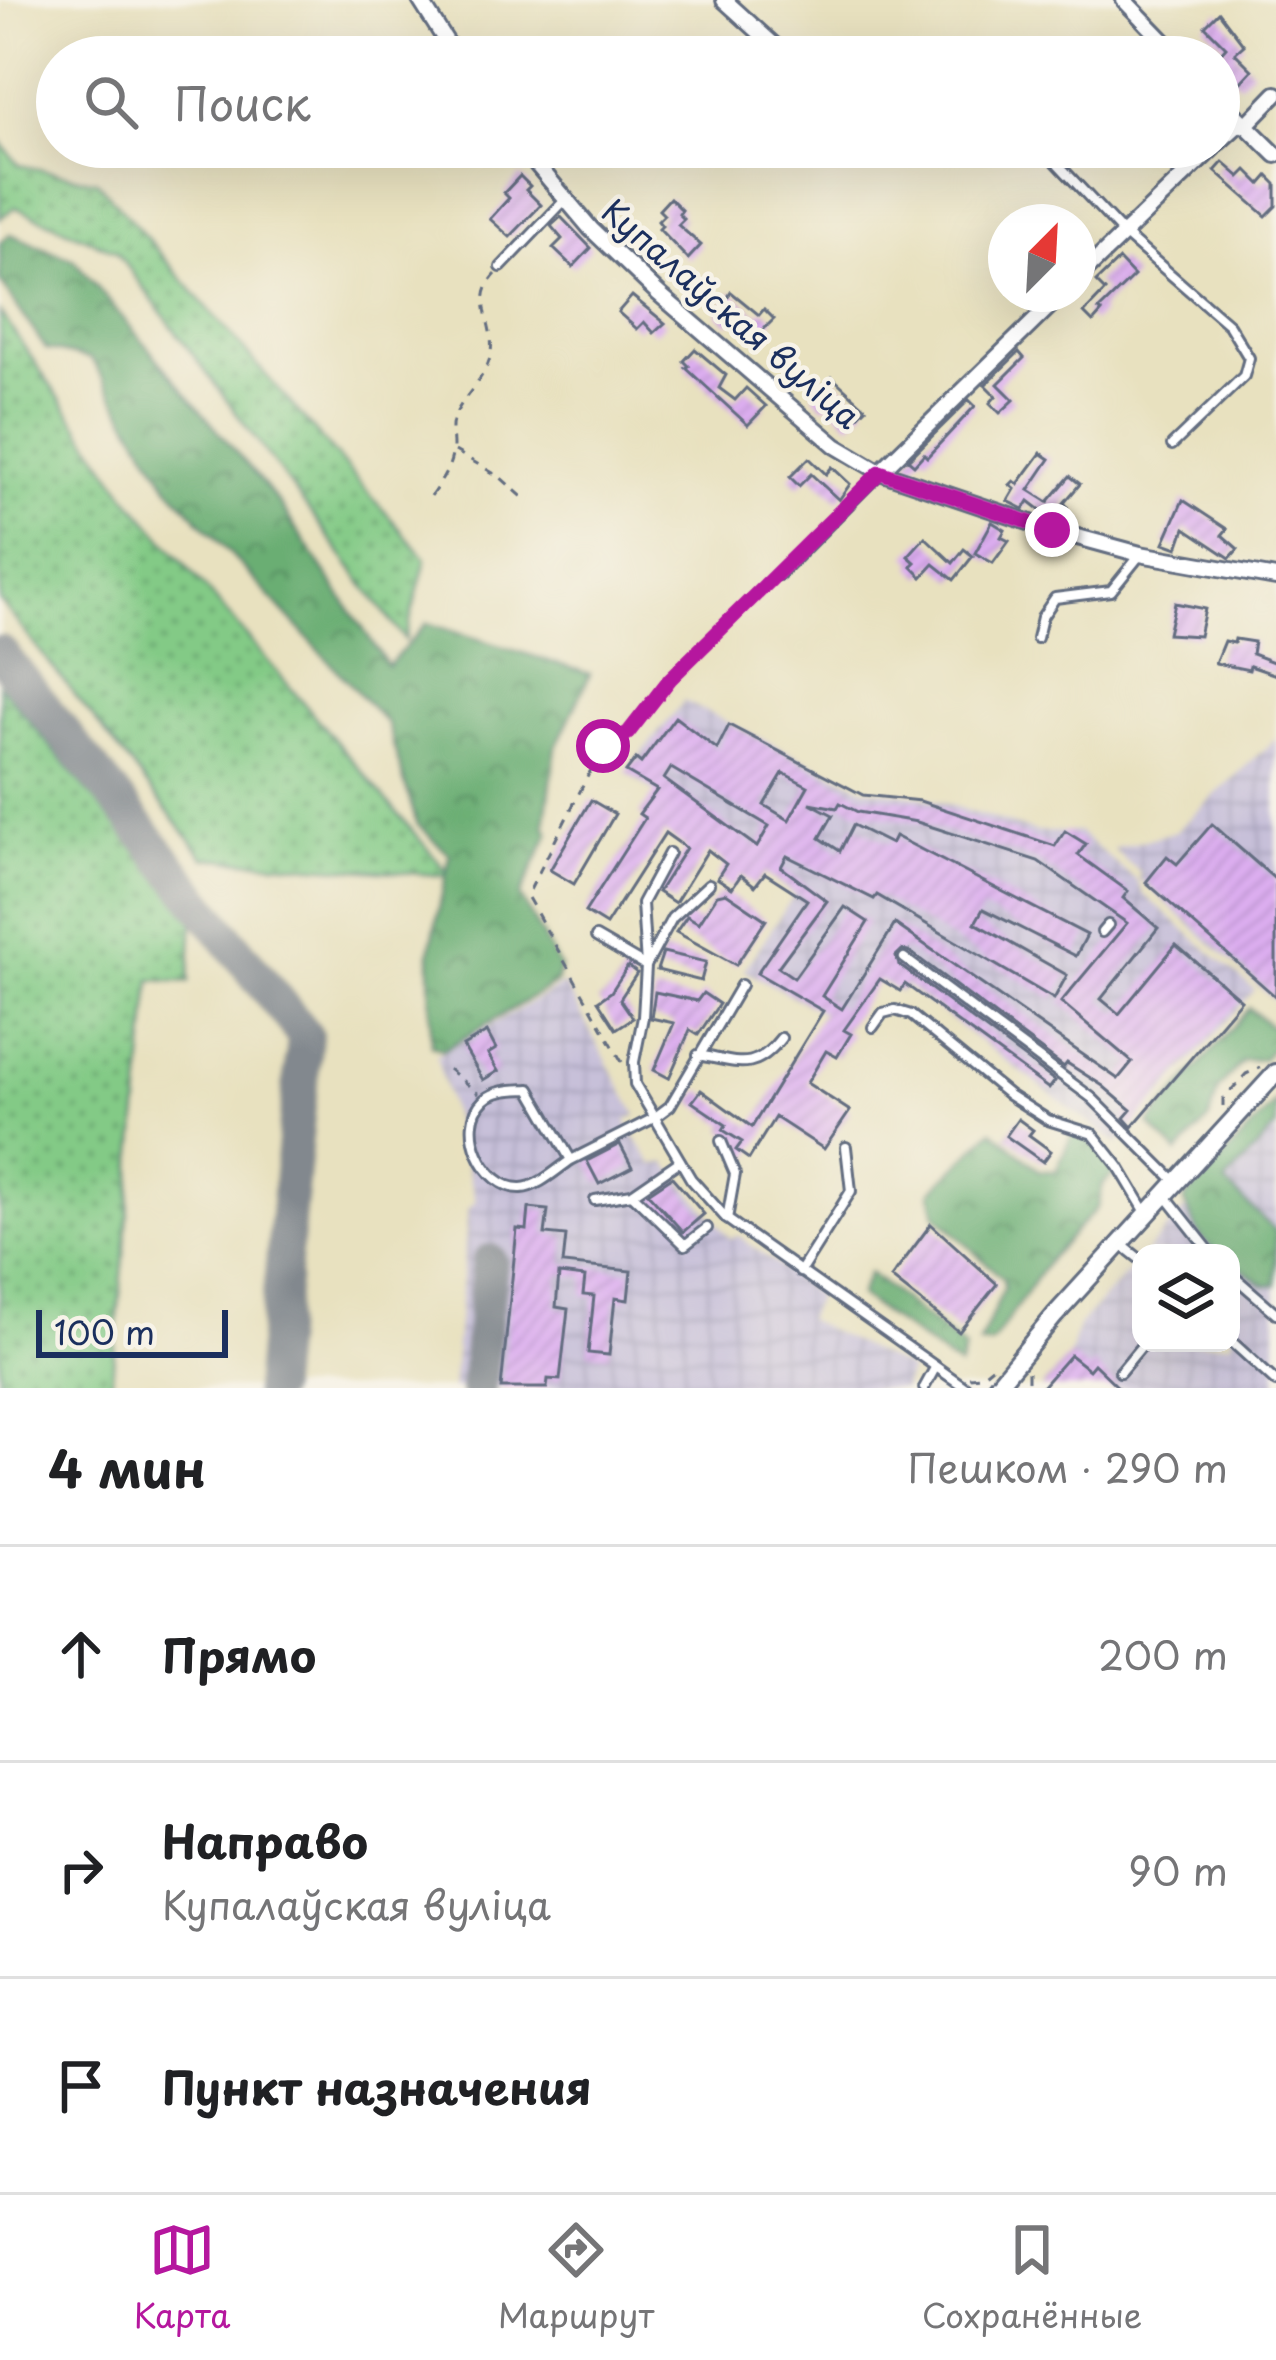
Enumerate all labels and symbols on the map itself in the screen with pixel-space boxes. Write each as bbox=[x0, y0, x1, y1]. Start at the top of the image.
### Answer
street label: Купалаўская вуліца bbox=[592, 186, 874, 440]
north arrow bbox=[988, 204, 1096, 312]
route end bbox=[1025, 503, 1079, 557]
route start bbox=[576, 719, 630, 773]
scale bar bbox=[36, 1304, 228, 1357]

